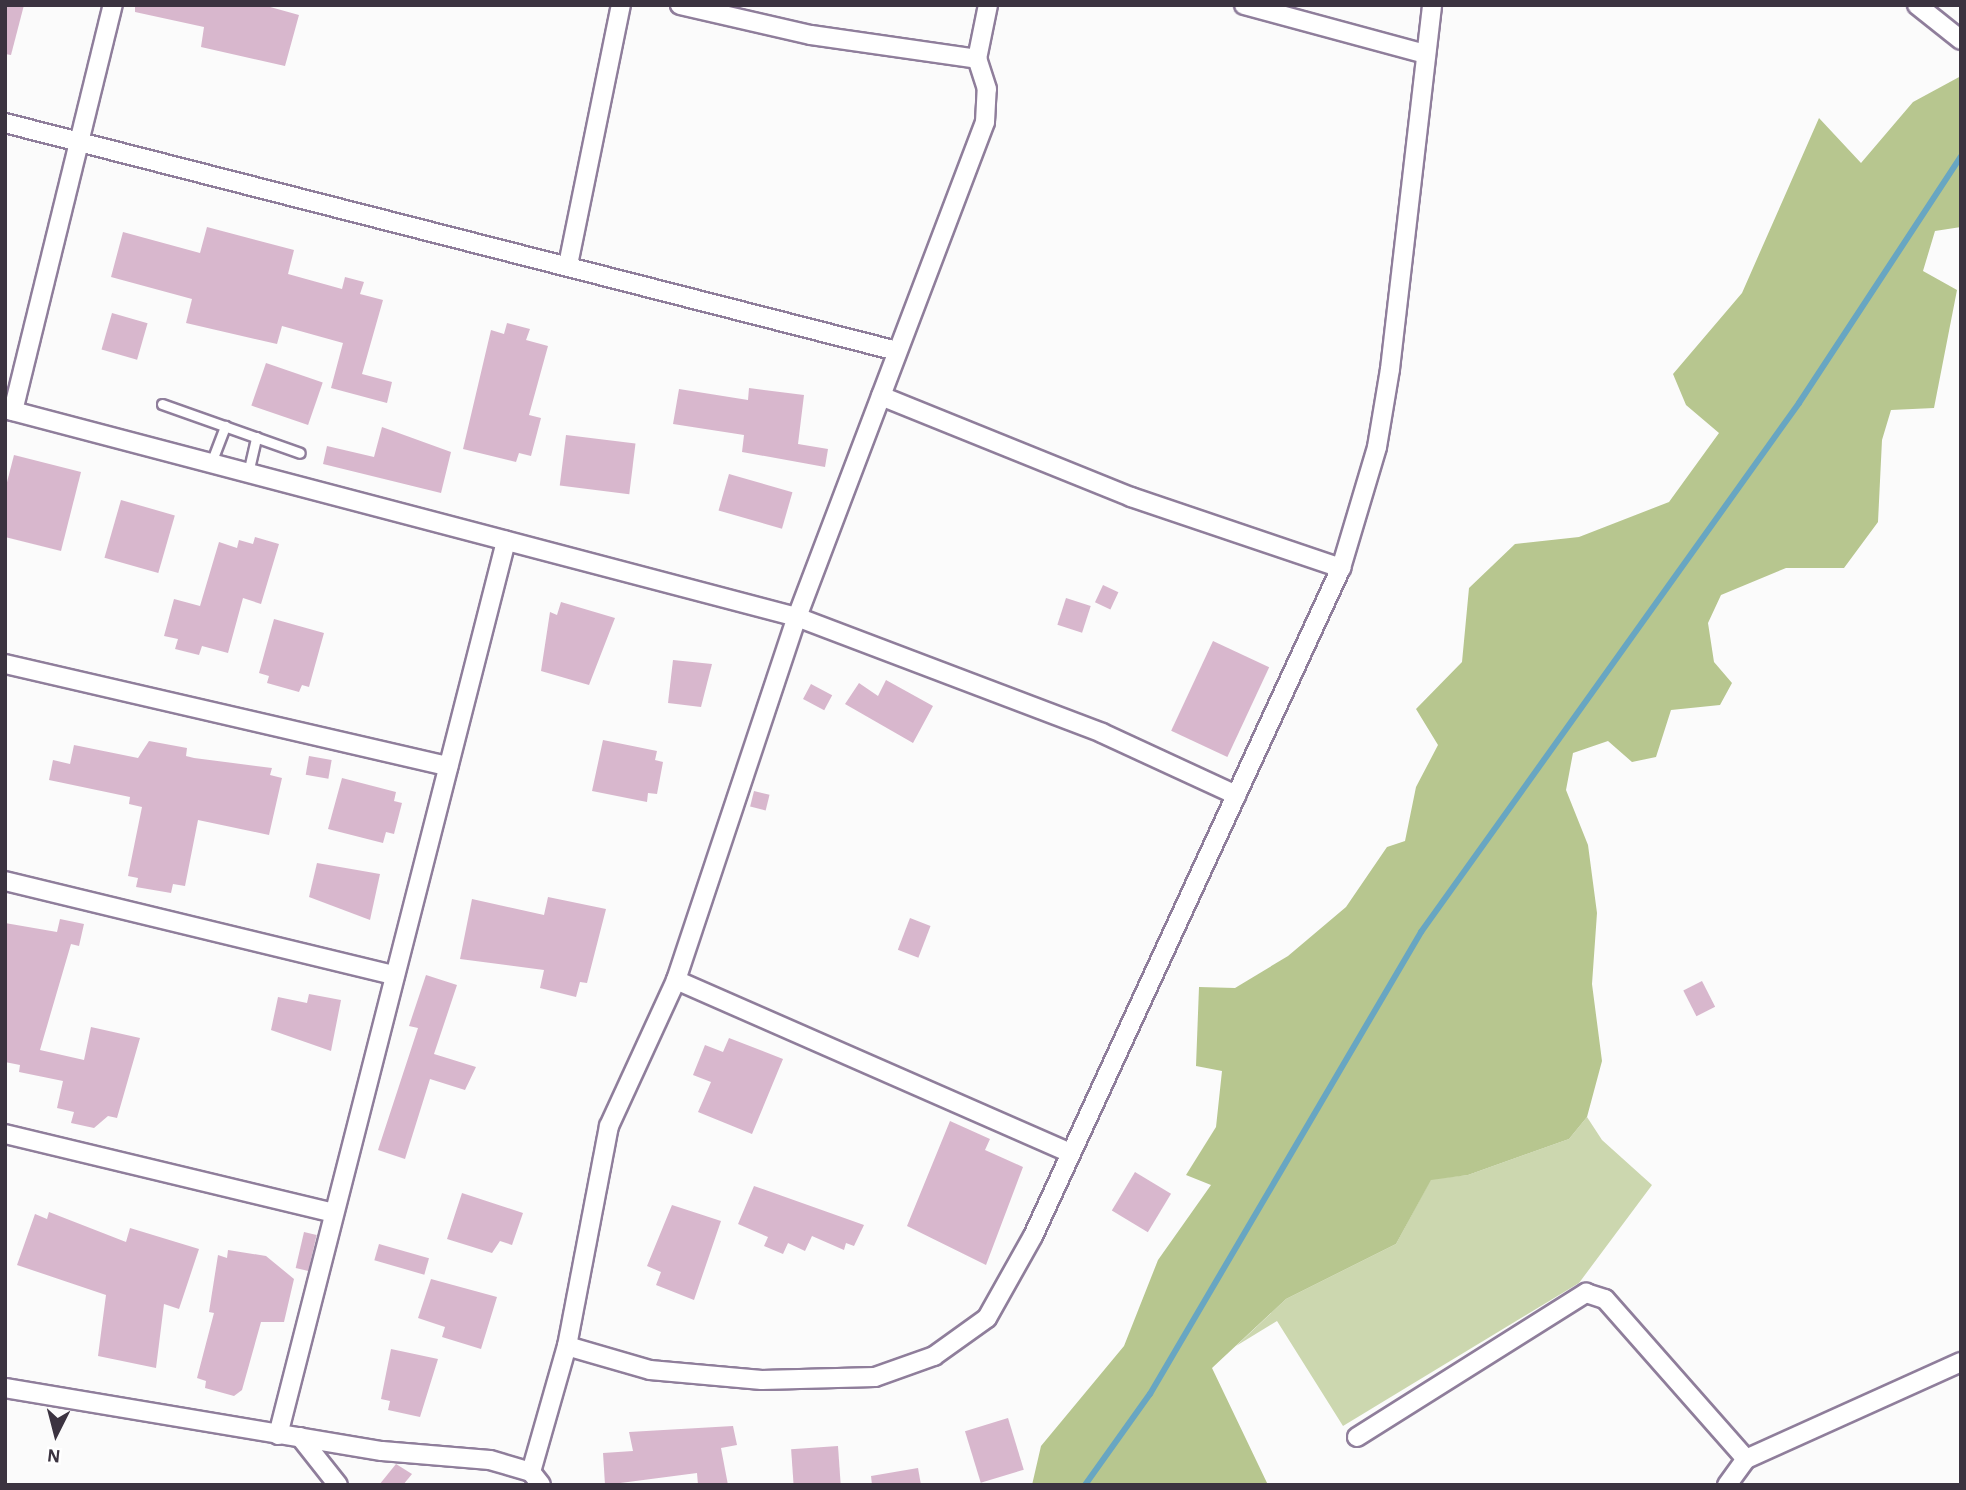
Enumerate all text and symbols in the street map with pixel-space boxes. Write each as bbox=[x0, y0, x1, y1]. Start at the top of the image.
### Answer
north arrow bbox=[21, 1399, 91, 1469]
text: N bbox=[46, 1445, 61, 1466]

